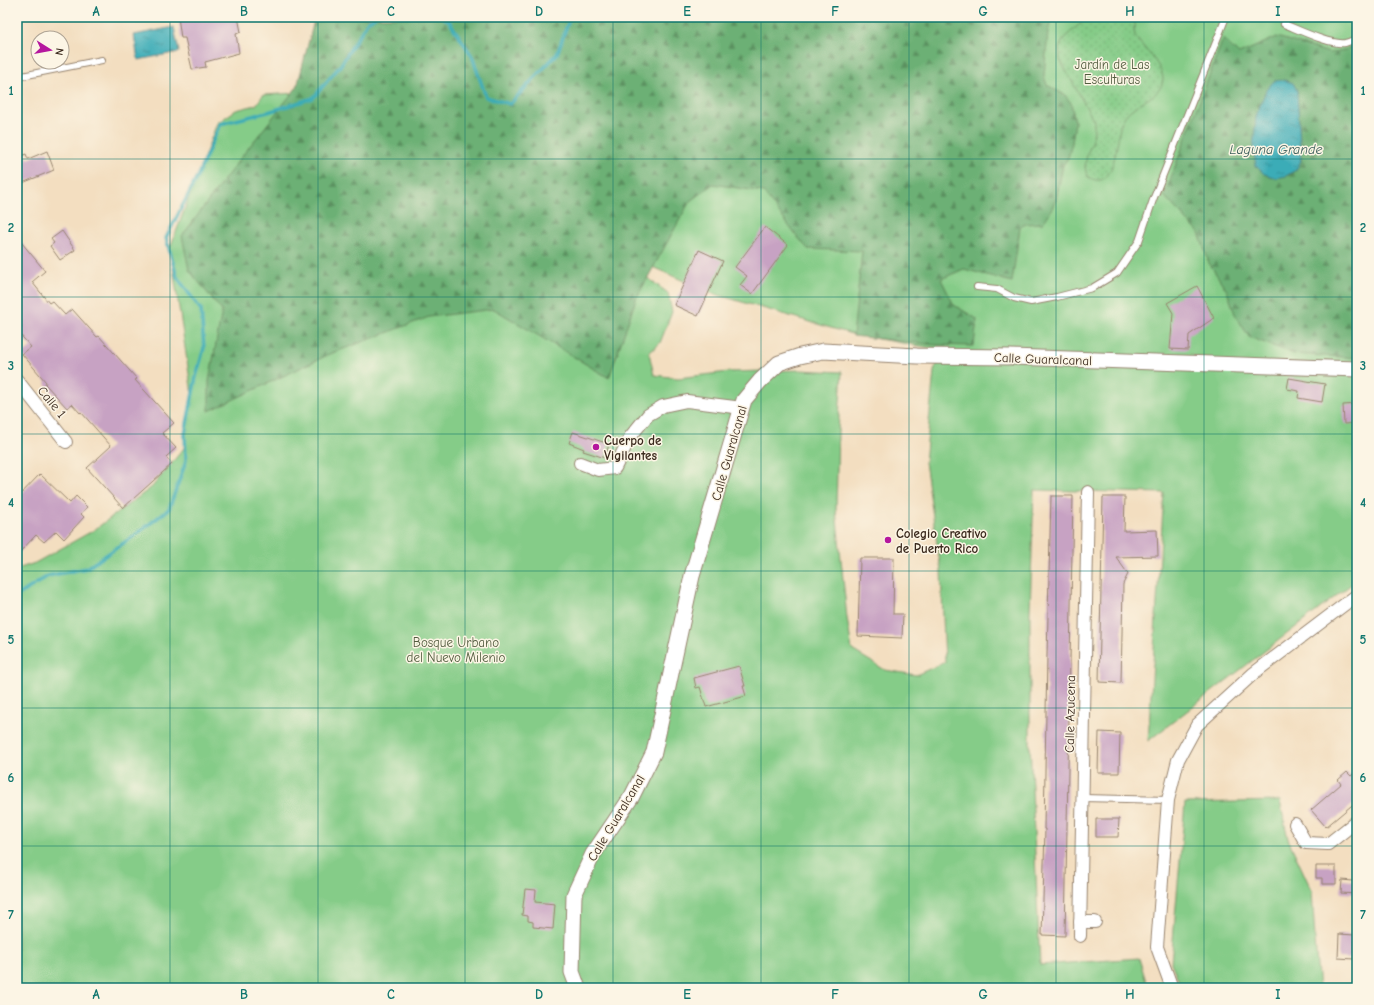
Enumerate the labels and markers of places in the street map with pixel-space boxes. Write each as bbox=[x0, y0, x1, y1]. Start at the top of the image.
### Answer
place label: Cuerpo de Vigilantes bbox=[604, 433, 662, 463]
marker: Cuerpo de Vigilantes bbox=[591, 442, 601, 452]
place label: Colegio Creativo de Puerto Rico bbox=[896, 526, 987, 556]
marker: Colegio Creativo de Puerto Rico bbox=[883, 535, 893, 545]

